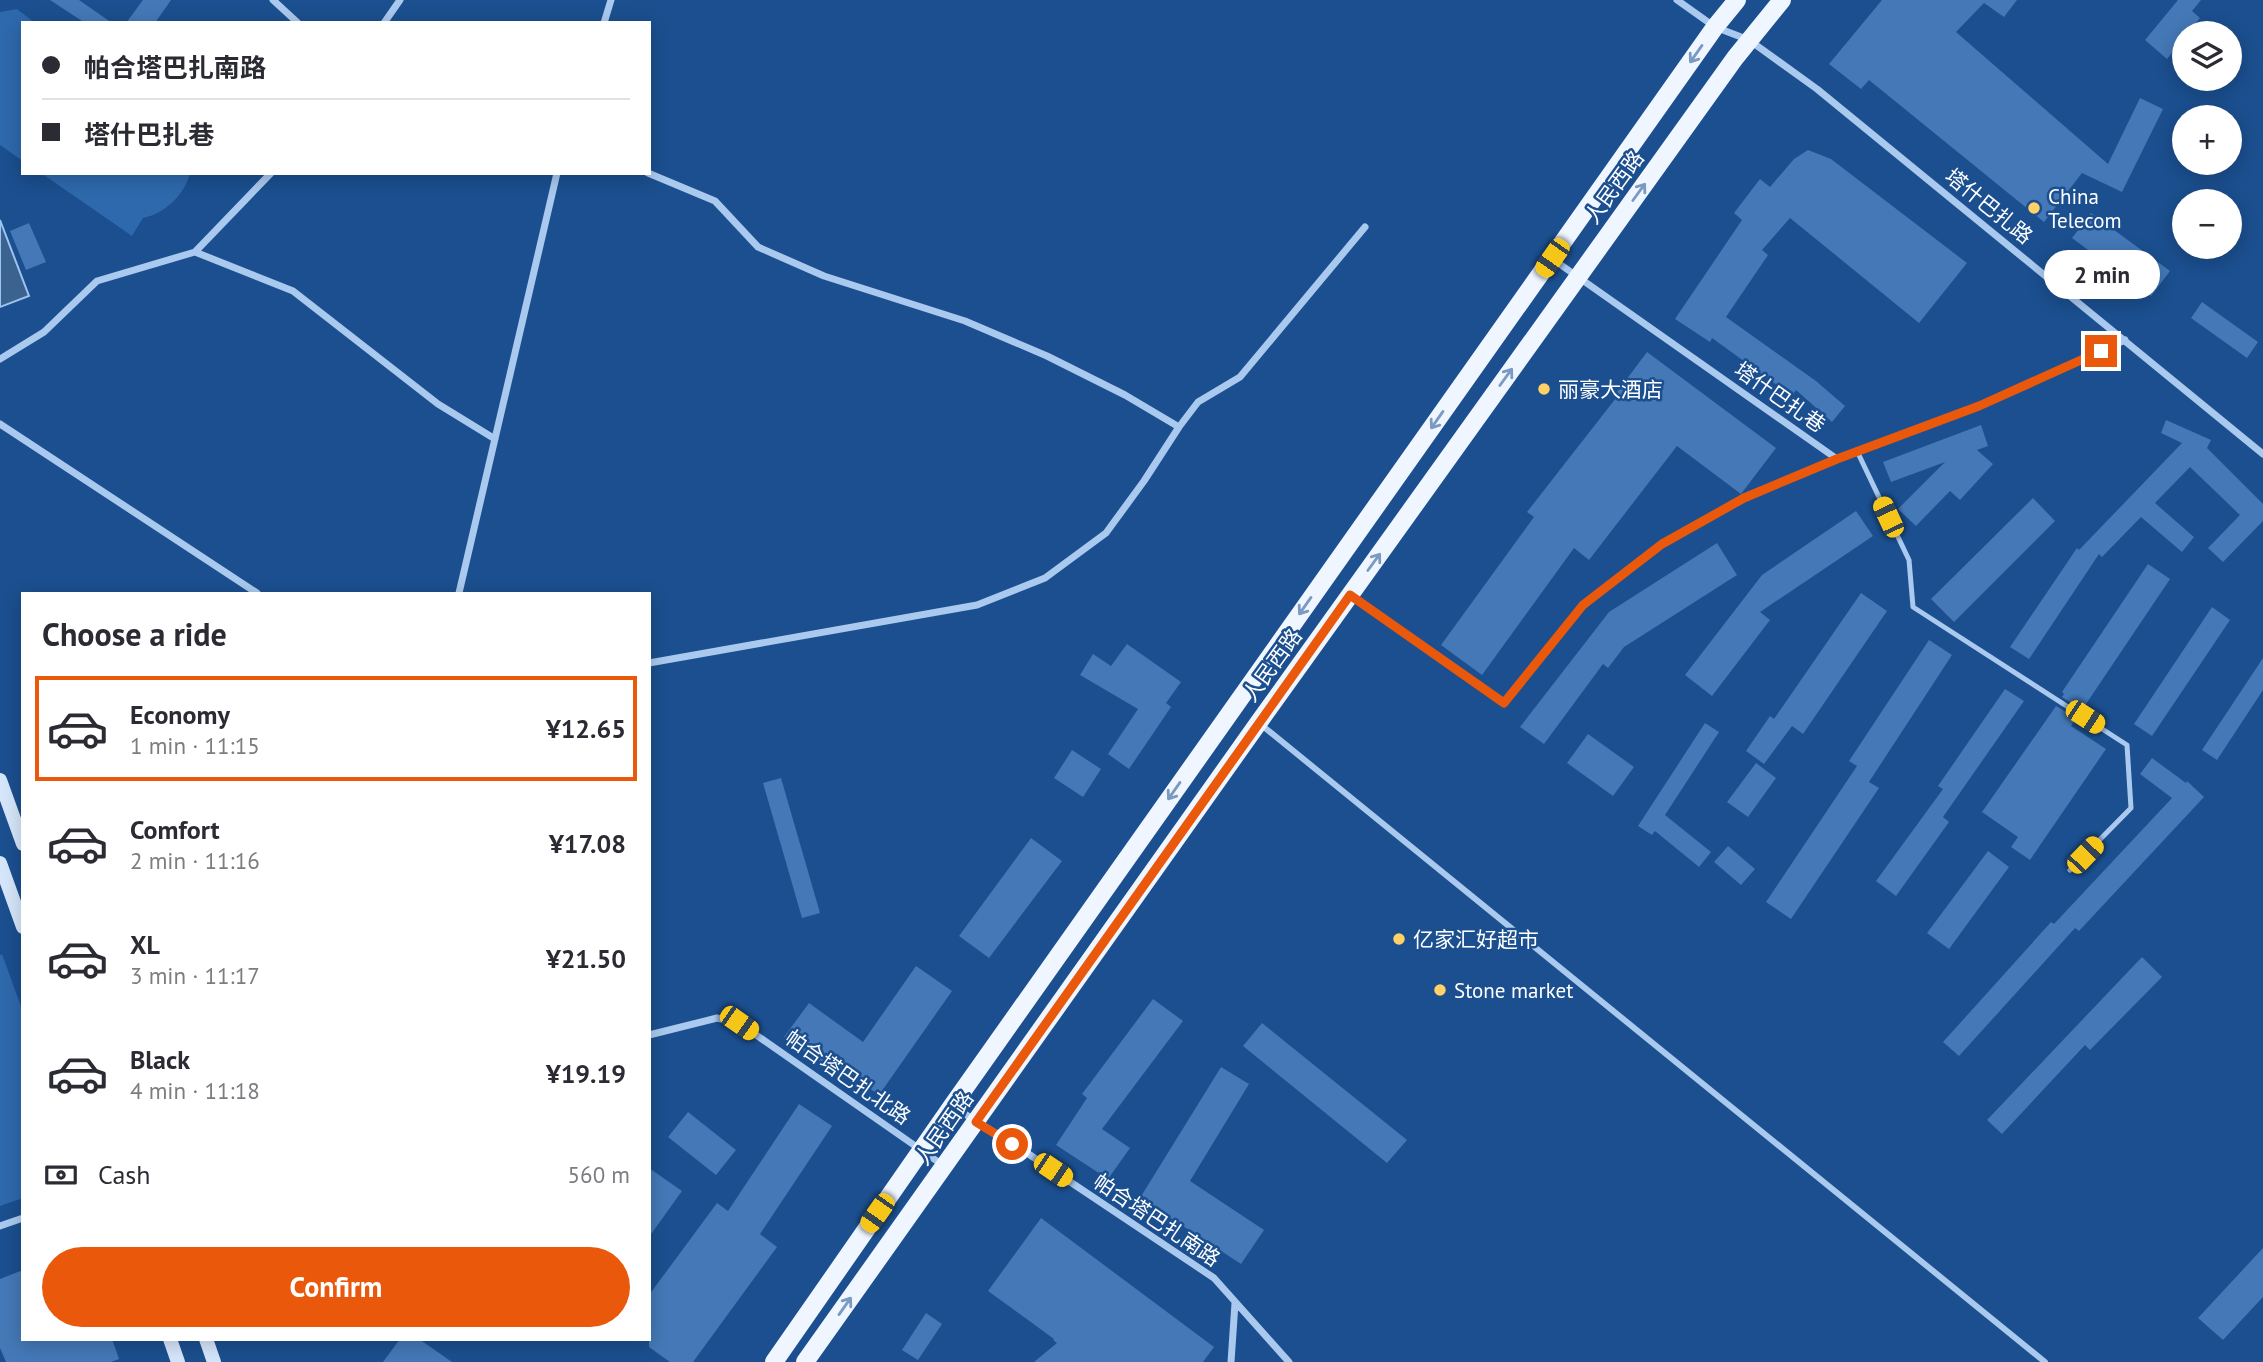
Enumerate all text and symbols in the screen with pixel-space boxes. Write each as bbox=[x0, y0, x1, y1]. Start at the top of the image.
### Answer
map controls bbox=[2172, 21, 2242, 259]
button: layers bbox=[2172, 21, 2242, 91]
one-way arrow bbox=[1689, 44, 1703, 63]
text: 帕合塔巴扎南路 bbox=[84, 51, 266, 84]
button: + bbox=[2172, 105, 2242, 175]
text: 塔什巴扎巷 bbox=[84, 118, 214, 151]
street label: 人民西路 bbox=[1578, 145, 1650, 229]
street label: 塔什巴扎路 bbox=[1940, 162, 2038, 250]
one-way arrow bbox=[1632, 183, 1646, 202]
place label: China Telecom bbox=[2048, 183, 2122, 234]
button: − bbox=[2172, 189, 2242, 259]
marker: China Telecom bbox=[2026, 200, 2042, 216]
car bbox=[1532, 235, 1573, 281]
callout: 2 min bbox=[2043, 250, 2159, 298]
text: 2 min bbox=[2074, 260, 2130, 289]
route end bbox=[2085, 335, 2117, 367]
street label: 塔什巴扎巷 bbox=[1729, 356, 1831, 438]
one-way arrow bbox=[1499, 368, 1514, 387]
place label: 丽豪大酒店 bbox=[1558, 376, 1663, 403]
marker: 丽豪大酒店 bbox=[1536, 381, 1552, 397]
one-way arrow bbox=[1430, 410, 1444, 429]
car bbox=[1870, 494, 1907, 540]
one-way arrow bbox=[1366, 552, 1381, 571]
one-way arrow bbox=[1298, 596, 1312, 615]
text: Choose a ride bbox=[42, 613, 227, 655]
street label: 人民西路 bbox=[1236, 623, 1308, 707]
icon: car bbox=[46, 697, 109, 760]
car bbox=[2062, 697, 2109, 737]
text: Economy bbox=[130, 698, 230, 731]
text: ¥12.65 bbox=[546, 712, 626, 745]
text: 1 min · 11:15 bbox=[130, 731, 260, 760]
one-way arrow bbox=[1167, 781, 1181, 800]
icon: car bbox=[46, 812, 109, 875]
text: Comfort bbox=[130, 813, 220, 846]
text: ¥17.08 bbox=[549, 827, 626, 860]
car bbox=[2063, 833, 2108, 877]
text: 2 min · 11:16 bbox=[130, 846, 260, 875]
place label: 亿家汇好超市 bbox=[1413, 926, 1539, 953]
icon: car bbox=[46, 927, 109, 990]
text: XL bbox=[130, 928, 160, 961]
marker: 亿家汇好超市 bbox=[1391, 931, 1407, 947]
text: ¥21.50 bbox=[546, 942, 626, 975]
text: 3 min · 11:17 bbox=[130, 961, 260, 990]
place label: Stone market bbox=[1454, 977, 1573, 1004]
marker: Stone market bbox=[1432, 982, 1448, 998]
car bbox=[716, 1002, 763, 1044]
street label: 帕合塔巴扎北路 bbox=[780, 1024, 916, 1130]
icon: car bbox=[46, 1042, 109, 1105]
text: Black bbox=[130, 1043, 190, 1076]
text: ¥19.19 bbox=[546, 1057, 626, 1090]
text: 4 min · 11:18 bbox=[130, 1076, 260, 1105]
street label: 人民西路 bbox=[909, 1086, 979, 1170]
route start bbox=[996, 1128, 1028, 1160]
car bbox=[1030, 1150, 1077, 1190]
icon: cash bbox=[42, 1156, 80, 1194]
text: Cash bbox=[98, 1158, 150, 1191]
text: 560 m bbox=[568, 1160, 630, 1189]
street label: 帕合塔巴扎南路 bbox=[1089, 1168, 1225, 1272]
car bbox=[857, 1190, 898, 1236]
button: Confirm bbox=[42, 1247, 630, 1327]
one-way arrow bbox=[838, 1297, 852, 1316]

